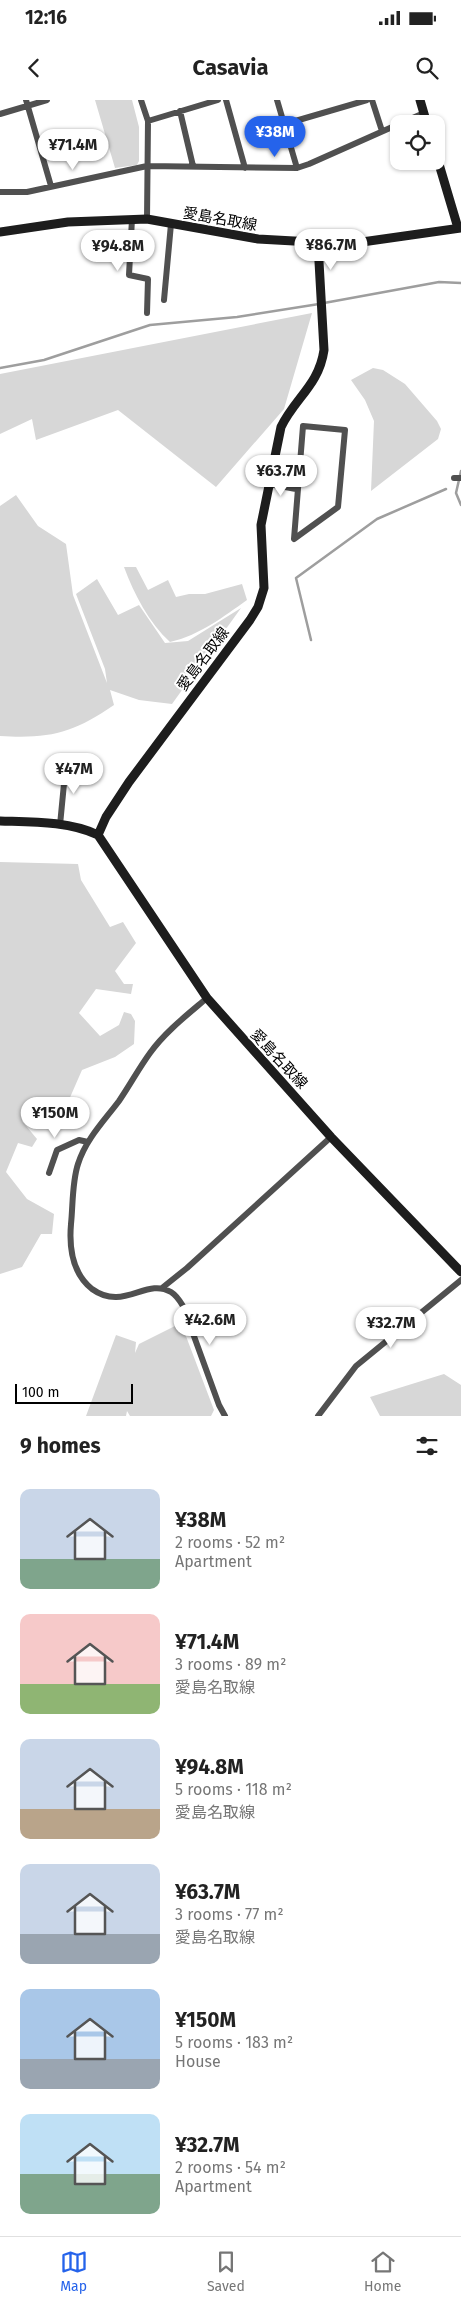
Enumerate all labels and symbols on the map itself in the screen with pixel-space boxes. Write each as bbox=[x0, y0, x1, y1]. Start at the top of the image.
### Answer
pin: ¥38M bbox=[245, 115, 305, 158]
pin: ¥71.4M bbox=[32, 128, 114, 171]
street label: 愛島名取線 bbox=[181, 204, 259, 234]
pin: ¥86.7M bbox=[290, 228, 372, 271]
pin: ¥94.8M bbox=[77, 230, 159, 272]
pin: ¥63.7M bbox=[240, 454, 322, 497]
street label: 愛島名取線 bbox=[173, 624, 233, 694]
pin: ¥47M bbox=[44, 752, 104, 795]
street label: 愛島名取線 bbox=[247, 1025, 311, 1093]
pin: ¥150M bbox=[20, 1096, 90, 1139]
pin: ¥42.6M bbox=[169, 1304, 251, 1346]
pin: ¥32.7M bbox=[350, 1306, 432, 1349]
scale bar bbox=[15, 1381, 132, 1404]

